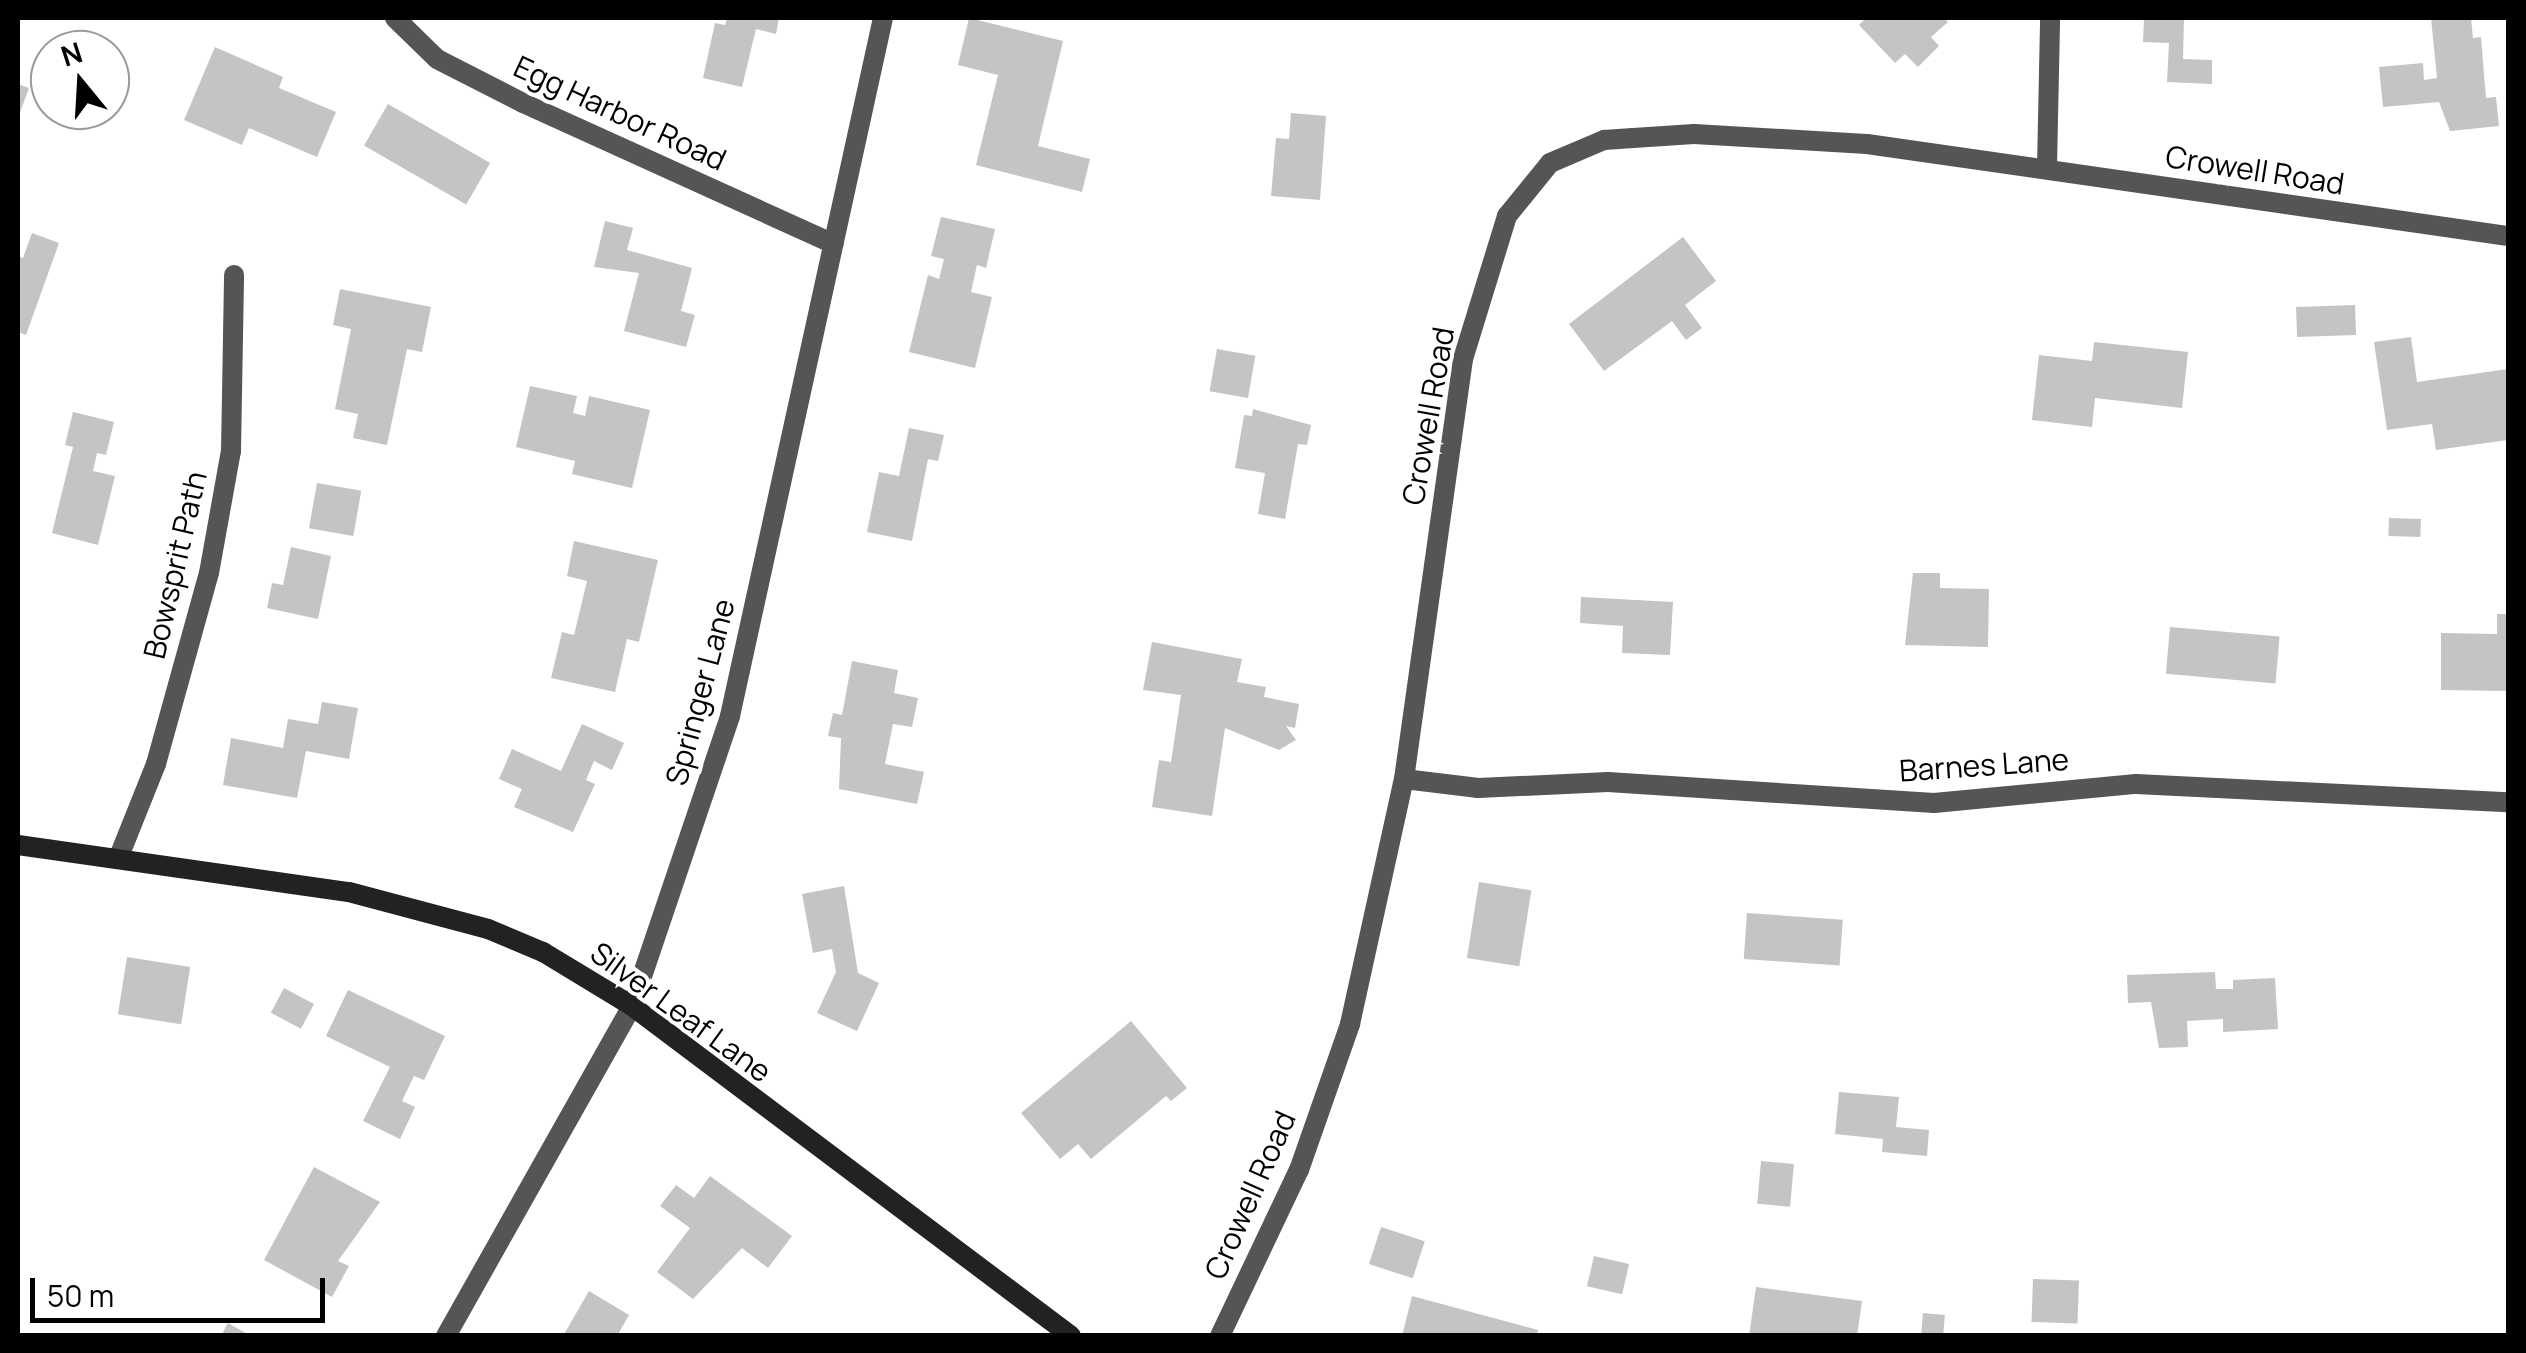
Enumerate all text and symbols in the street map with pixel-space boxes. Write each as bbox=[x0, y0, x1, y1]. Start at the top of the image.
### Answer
north arrow bbox=[30, 30, 130, 130]
text: N bbox=[56, 32, 87, 75]
street label: Egg Harbor Road bbox=[508, 48, 732, 178]
street label: Crowell Road bbox=[2163, 138, 2347, 202]
street label: Crowell Road bbox=[1395, 324, 1461, 508]
street label: Bowsprit Path bbox=[136, 468, 214, 662]
street label: Springer Lane bbox=[658, 595, 742, 789]
street label: Barnes Lane bbox=[1898, 741, 2070, 789]
street label: Silver Leaf Lane bbox=[584, 934, 778, 1090]
street label: Crowell Road bbox=[1197, 1105, 1303, 1285]
scale bar bbox=[35, 1258, 330, 1320]
text: 50 m bbox=[47, 1275, 114, 1316]

